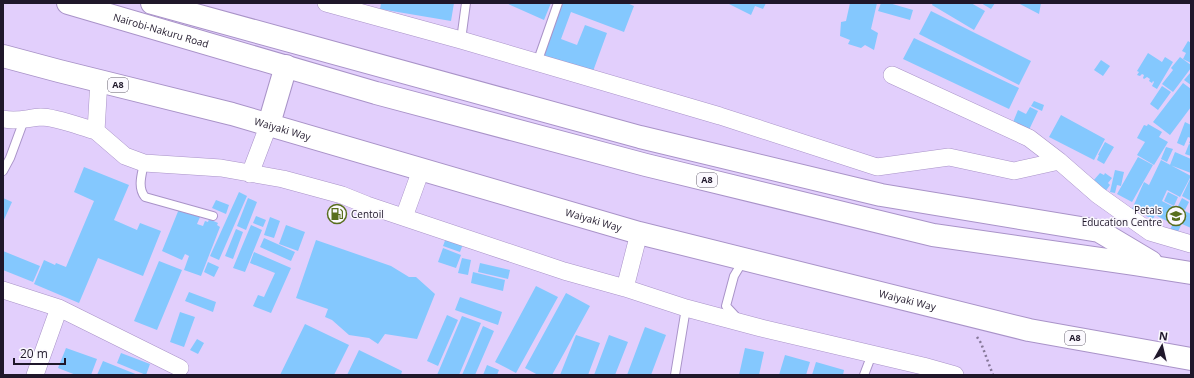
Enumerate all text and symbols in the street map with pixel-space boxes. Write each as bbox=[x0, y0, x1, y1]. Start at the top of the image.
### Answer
street label: Nairobi-Nakuru Road bbox=[112, 10, 211, 51]
road number: A8 bbox=[108, 78, 128, 92]
street label: Waiyaki Way bbox=[253, 114, 313, 144]
road number: A8 bbox=[697, 173, 717, 187]
fuel station icon: Centoil bbox=[326, 203, 348, 225]
place label: Petals Education Centre bbox=[1082, 203, 1162, 229]
street label: Waiyaki Way bbox=[564, 205, 624, 235]
school or university icon: Petals Education Centre bbox=[1165, 205, 1187, 227]
place label: Centoil bbox=[351, 207, 384, 221]
street label: Waiyaki Way bbox=[878, 286, 938, 314]
north arrow bbox=[1142, 326, 1182, 366]
text: N bbox=[1158, 328, 1169, 344]
road number: A8 bbox=[1065, 331, 1085, 345]
scale bar bbox=[14, 340, 65, 366]
text: 20 m bbox=[20, 345, 48, 362]

